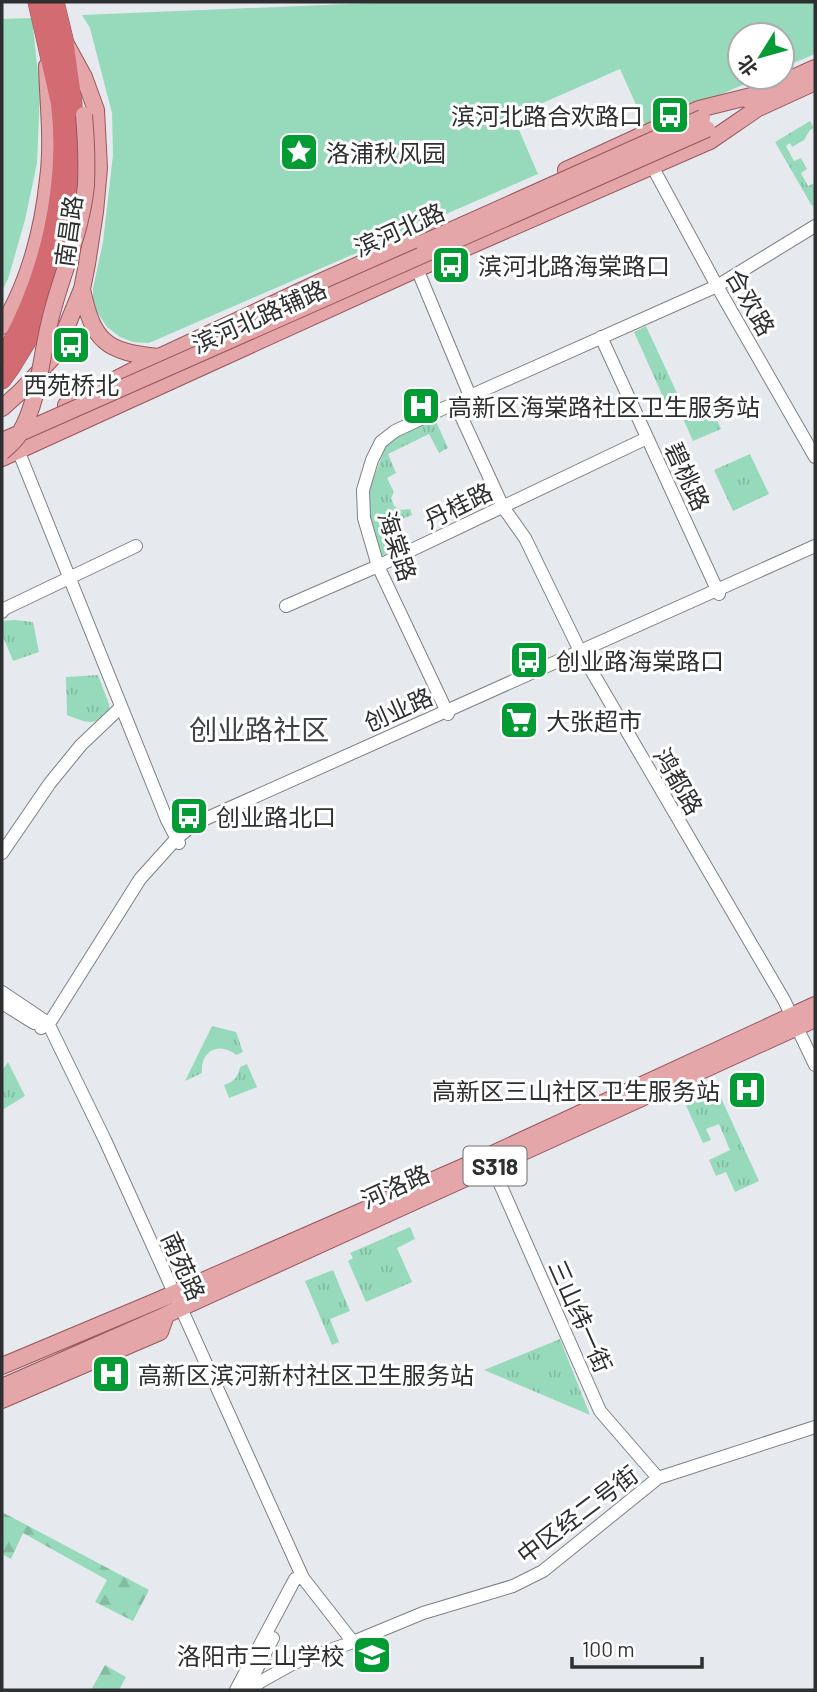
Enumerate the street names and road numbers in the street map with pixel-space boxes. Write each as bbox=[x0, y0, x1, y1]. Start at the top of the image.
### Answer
street label: 南昌路 bbox=[49, 193, 87, 269]
street label: 滨河北路 bbox=[349, 196, 449, 262]
street label: 合欢路 bbox=[720, 264, 782, 340]
street label: 滨河北路辅路 bbox=[187, 273, 331, 359]
street label: 碧桃路 bbox=[660, 437, 716, 515]
street label: 丹桂路 bbox=[419, 476, 497, 534]
street label: 海棠路 bbox=[373, 507, 423, 585]
street label: 创业路 bbox=[359, 681, 437, 737]
street label: 鸿都路 bbox=[648, 743, 710, 819]
road number: S318 bbox=[463, 1147, 526, 1186]
street label: 河洛路 bbox=[356, 1158, 434, 1214]
street label: 南苑路 bbox=[156, 1227, 212, 1305]
street label: 三山纬一街 bbox=[543, 1255, 619, 1377]
street label: 中区经二号街 bbox=[511, 1459, 643, 1569]

